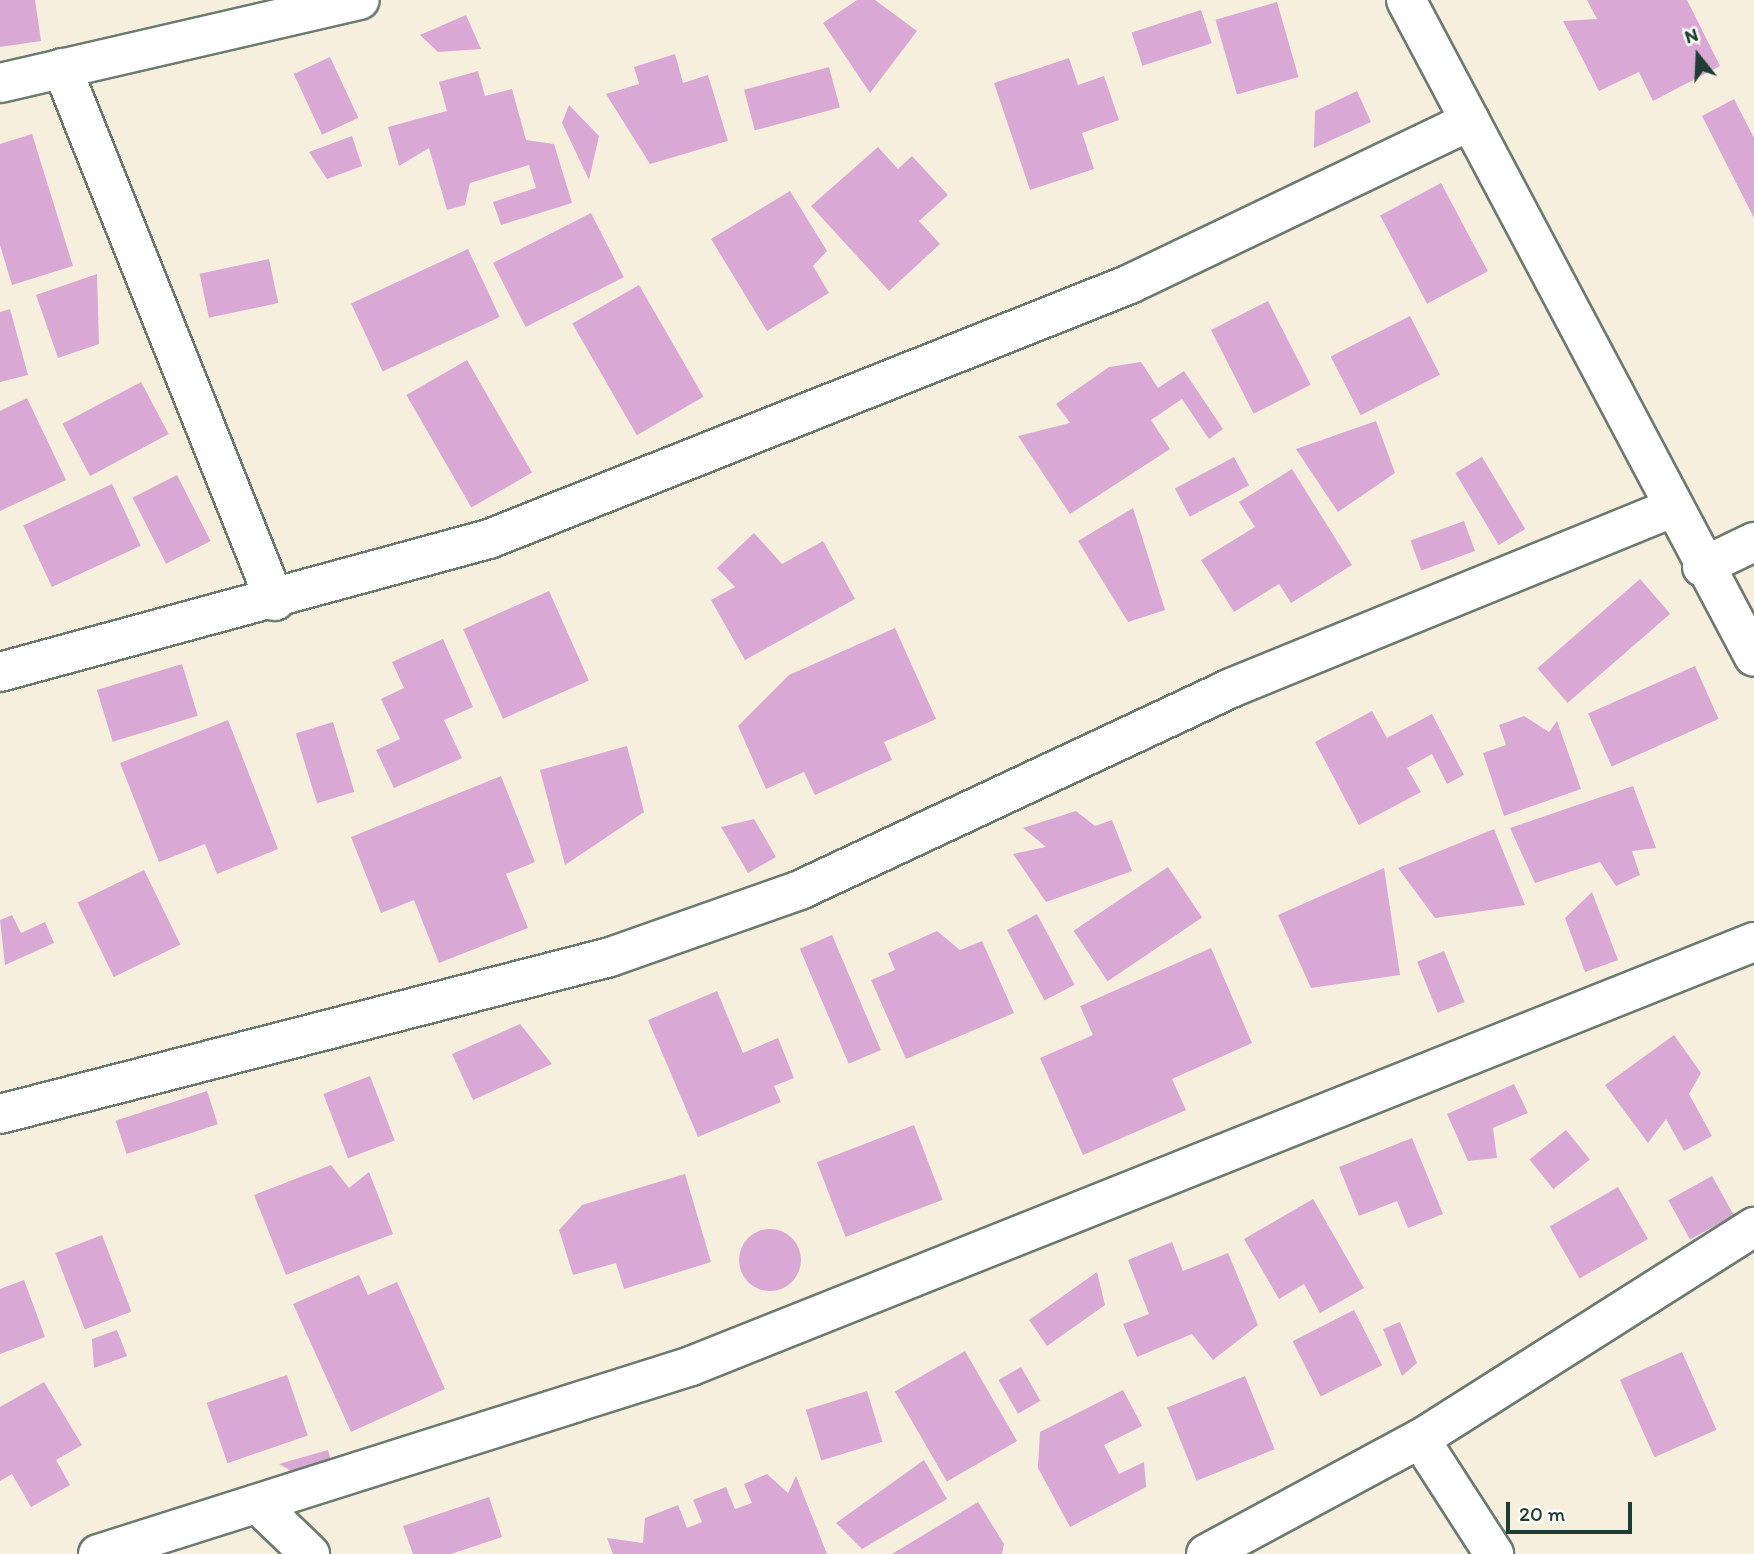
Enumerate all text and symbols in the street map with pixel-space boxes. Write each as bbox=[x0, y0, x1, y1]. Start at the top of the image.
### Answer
north arrow bbox=[1663, 21, 1733, 91]
text: N bbox=[1682, 23, 1701, 48]
scale bar bbox=[1509, 1488, 1635, 1532]
text: 20 m bbox=[1519, 1501, 1565, 1526]

